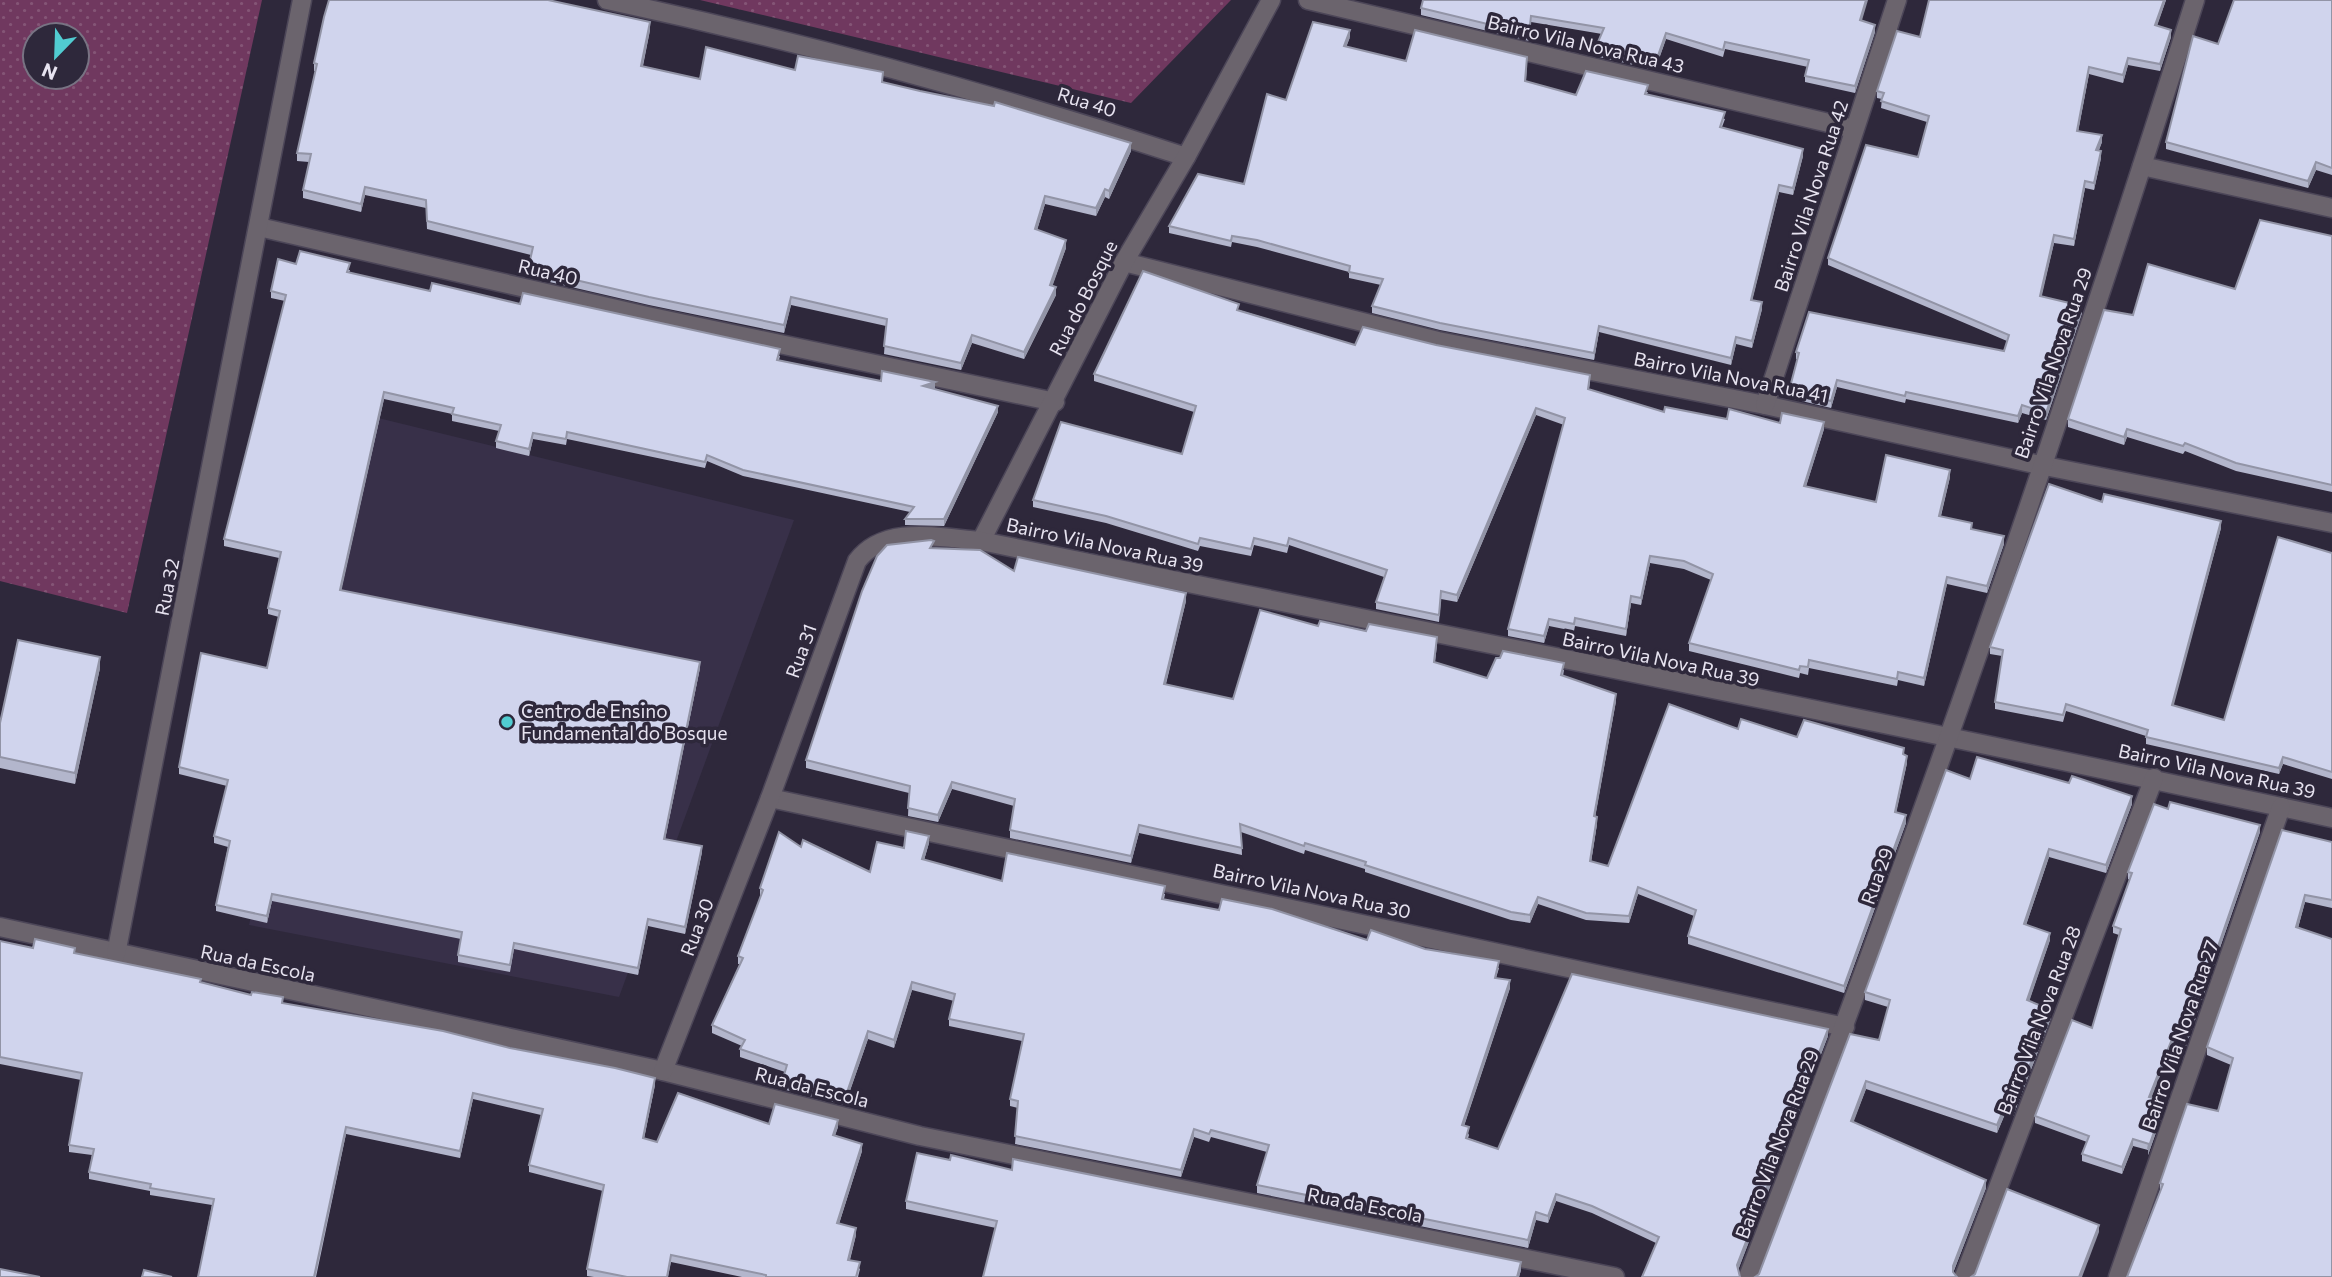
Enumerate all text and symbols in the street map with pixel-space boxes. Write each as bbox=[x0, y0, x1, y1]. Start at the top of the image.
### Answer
street label: Bairro Vila Nova Rua 43 bbox=[1486, 10, 1687, 77]
north arrow bbox=[21, 21, 91, 91]
text: N bbox=[38, 59, 60, 85]
street label: Rua 40 bbox=[1055, 82, 1119, 121]
street label: Bairro Vila Nova Rua 42 bbox=[1769, 97, 1852, 295]
street label: Rua do Bosque bbox=[1044, 236, 1122, 359]
street label: Rua 40 bbox=[516, 253, 580, 290]
street label: Bairro Vila Nova Rua 29 bbox=[2009, 264, 2096, 461]
street label: Bairro Vila Nova Rua 41 bbox=[1632, 346, 1830, 407]
street label: Bairro Vila Nova Rua 39 bbox=[1004, 512, 1206, 577]
street label: Rua 32 bbox=[150, 556, 183, 618]
street label: Rua 31 bbox=[780, 621, 821, 681]
street label: Bairro Vila Nova Rua 39 bbox=[1560, 626, 1762, 691]
place label: Centro de Ensino Fundamental do Bosque bbox=[521, 699, 727, 744]
marker: Centro de Ensino Fundamental do Bosque bbox=[499, 714, 515, 730]
street label: Bairro Vila Nova Rua 39 bbox=[2116, 738, 2318, 803]
street label: Rua 29 bbox=[1856, 844, 1897, 907]
street label: Bairro Vila Nova Rua 30 bbox=[1211, 858, 1413, 923]
street label: Rua 30 bbox=[675, 895, 718, 959]
street label: Bairro Vila Nova Rua 28 bbox=[1992, 922, 2085, 1118]
street label: Bairro Vila Nova Rua 27 bbox=[2136, 937, 2223, 1133]
street label: Rua da Escola bbox=[199, 939, 318, 986]
street label: Bairro Vila Nova Rua 29 bbox=[1730, 1046, 1823, 1242]
street label: Rua da Escola bbox=[753, 1061, 872, 1112]
street label: Rua da Escola bbox=[1306, 1182, 1425, 1227]

